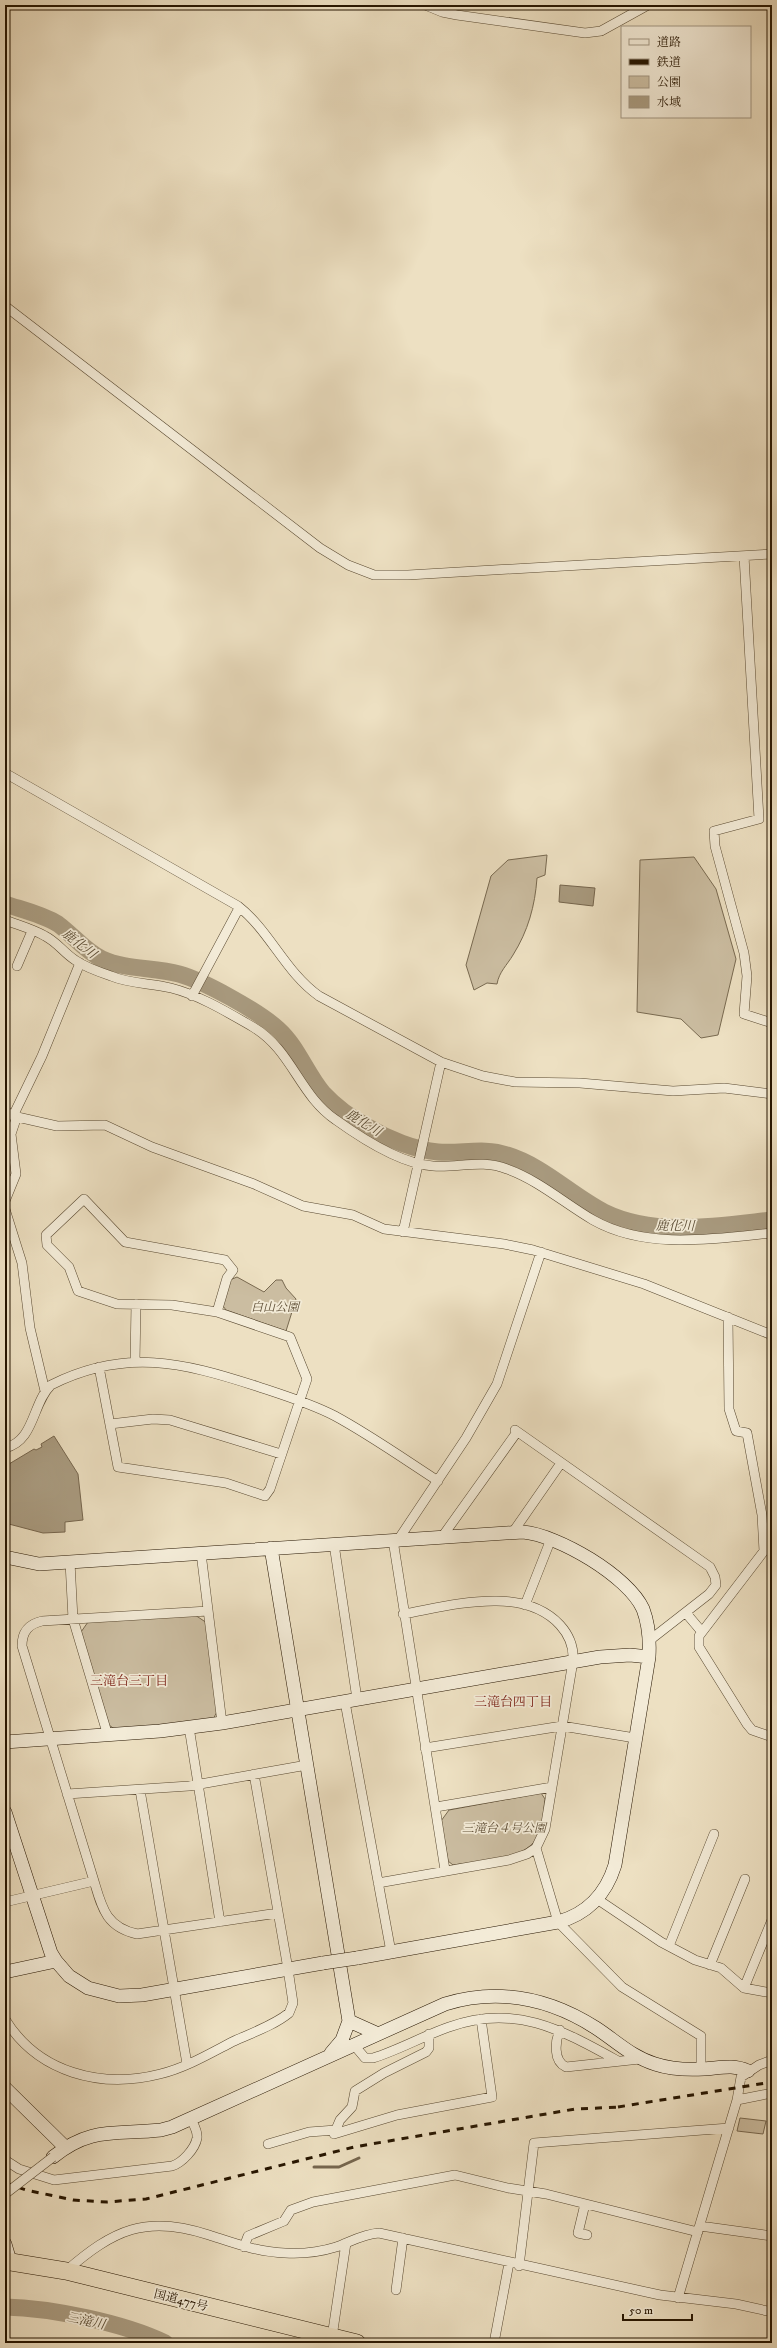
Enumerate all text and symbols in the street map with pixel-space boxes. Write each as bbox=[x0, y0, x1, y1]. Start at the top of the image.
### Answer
legend bbox=[621, 26, 751, 118]
text: 道路 bbox=[657, 35, 681, 50]
text: 鉄道 bbox=[656, 55, 681, 70]
text: 公園 bbox=[657, 75, 681, 90]
text: 水域 bbox=[657, 95, 681, 110]
water label: 鹿化川 bbox=[59, 925, 101, 963]
water label: 鹿化川 bbox=[343, 1106, 386, 1141]
water label: 鹿化川 bbox=[655, 1218, 697, 1234]
park label: 白山公園 bbox=[251, 1300, 301, 1315]
district label: 三滝台三丁目 bbox=[90, 1673, 168, 1689]
district label: 三滝台四丁目 bbox=[474, 1694, 552, 1710]
park label: 三滝台４号公園 bbox=[462, 1821, 548, 1836]
street label: 国道477号 bbox=[152, 2287, 209, 2314]
scale bar bbox=[623, 2296, 692, 2322]
text: 50 m bbox=[629, 2303, 653, 2318]
water label: 三滝川 bbox=[65, 2309, 108, 2333]

